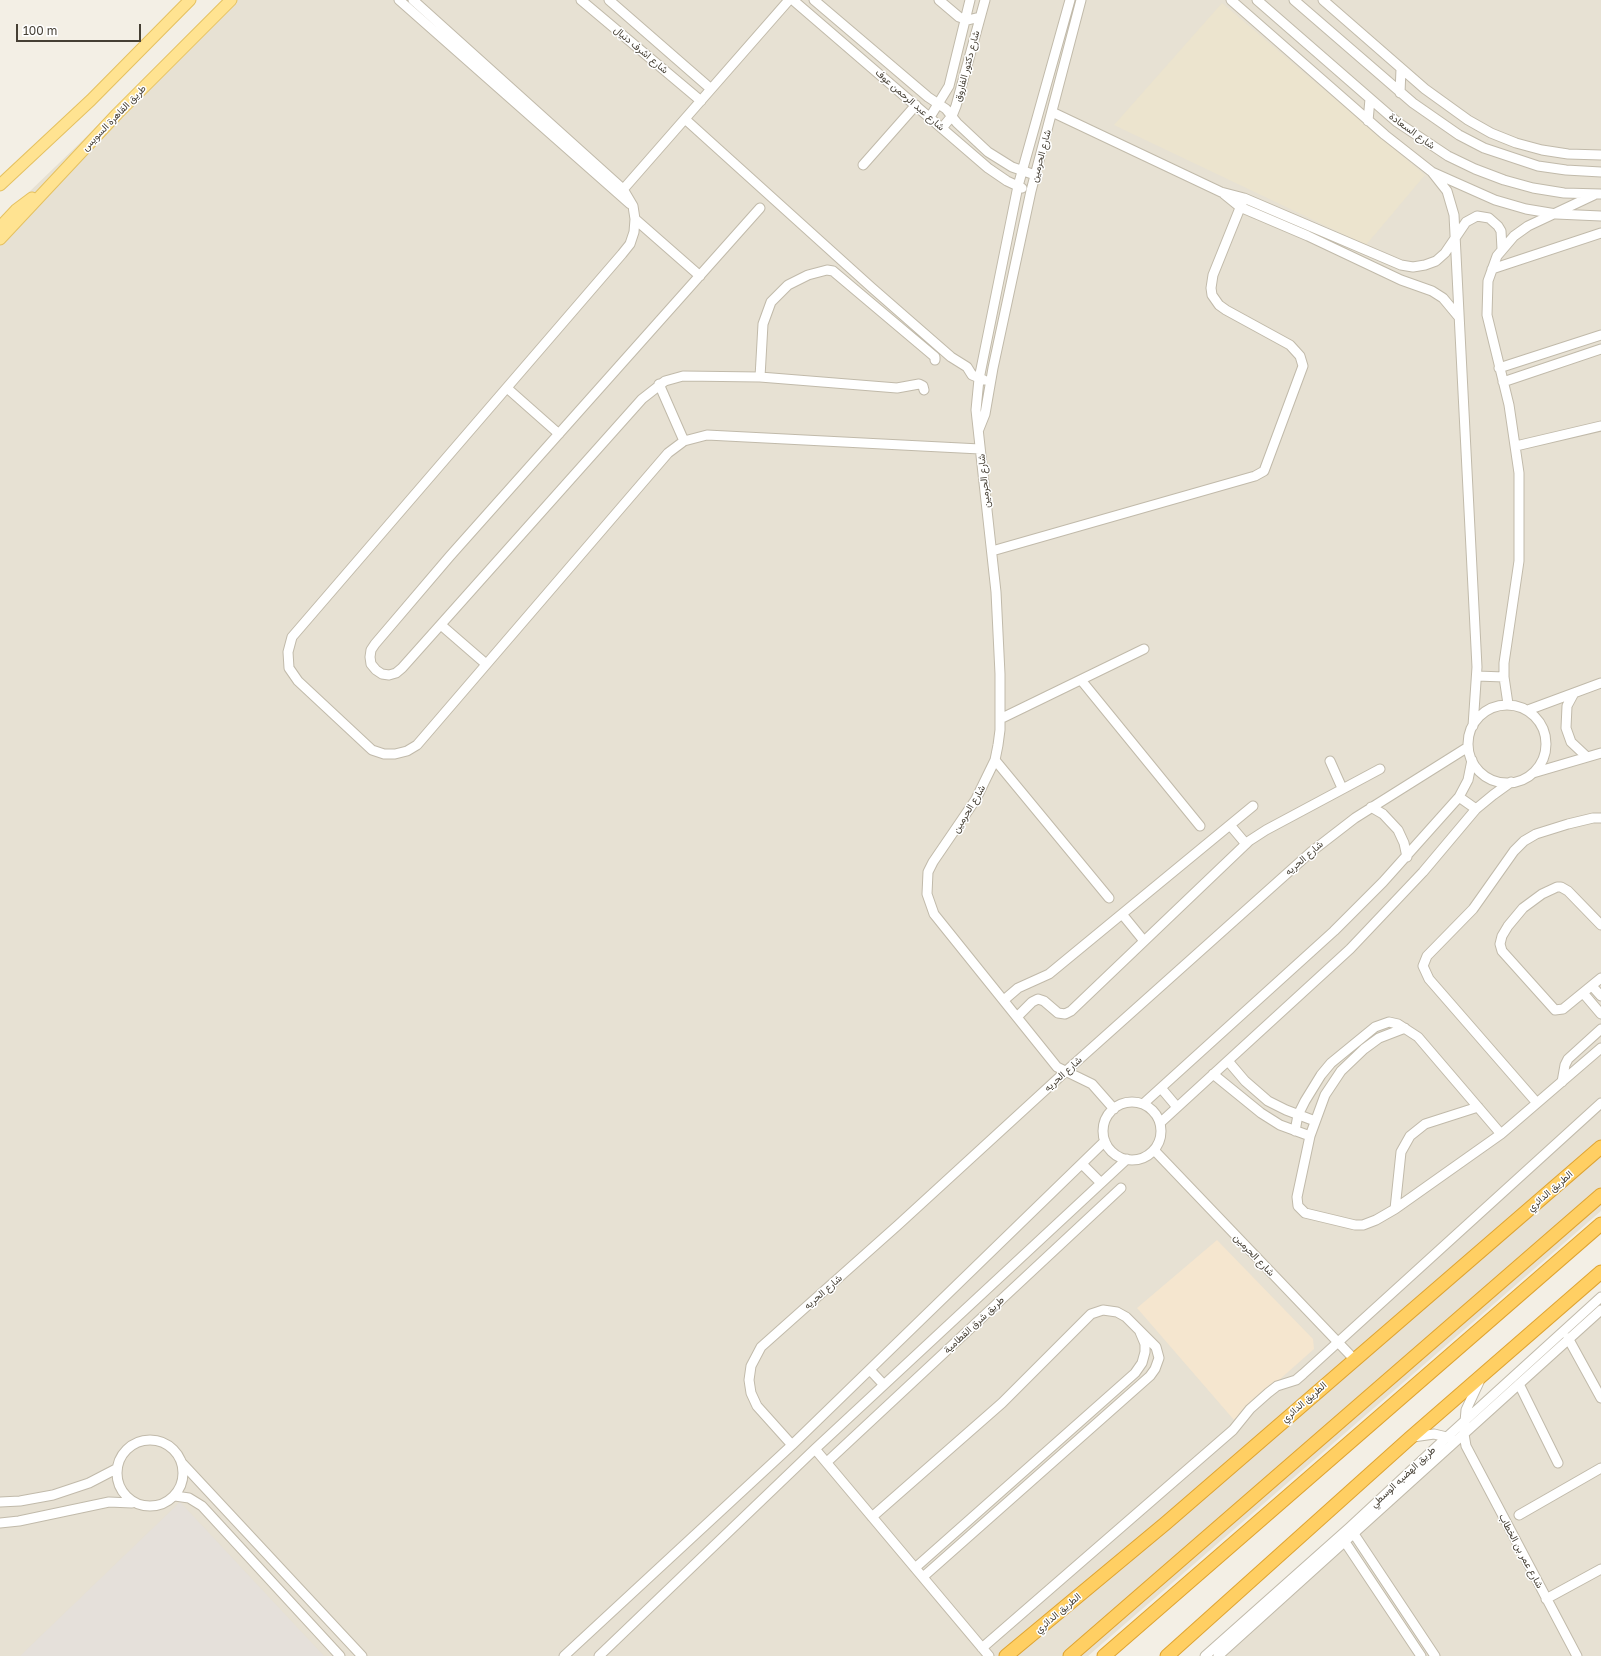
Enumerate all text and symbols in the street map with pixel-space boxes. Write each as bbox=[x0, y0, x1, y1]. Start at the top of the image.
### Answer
scale bar bbox=[18, 16, 143, 42]
text: 100 m bbox=[23, 23, 57, 38]
street label: شارع اشرف دنيال bbox=[611, 24, 671, 76]
street label: شارع دكتور الفاروق bbox=[952, 29, 982, 103]
street label: شارع عبد الرحمن عوف bbox=[873, 67, 947, 133]
street label: طريق القاهرة السويس bbox=[79, 82, 149, 154]
street label: شارع السعادة bbox=[1387, 110, 1437, 152]
street label: شارع الحرمين bbox=[1028, 128, 1054, 184]
street label: شارع الحرمين bbox=[975, 453, 993, 509]
street label: شارع الحرمين bbox=[950, 783, 988, 835]
street label: شارع الحريه bbox=[1282, 838, 1326, 878]
street label: شارع الحريه bbox=[1042, 1054, 1084, 1094]
street label: الطريق الدائري bbox=[1525, 1168, 1575, 1214]
street label: شارع الحرمين bbox=[1231, 1231, 1277, 1279]
street label: شارع الحريه bbox=[801, 1272, 845, 1312]
street label: طريق شرق القطامية bbox=[941, 1294, 1007, 1356]
street label: الطريق الدائري bbox=[1279, 1379, 1329, 1425]
street label: طريق الهضبه الوسطي bbox=[1368, 1444, 1438, 1510]
street label: شارع عمر بن الخطاب bbox=[1496, 1512, 1546, 1590]
street label: الطريق الدائري bbox=[1033, 1590, 1083, 1636]

